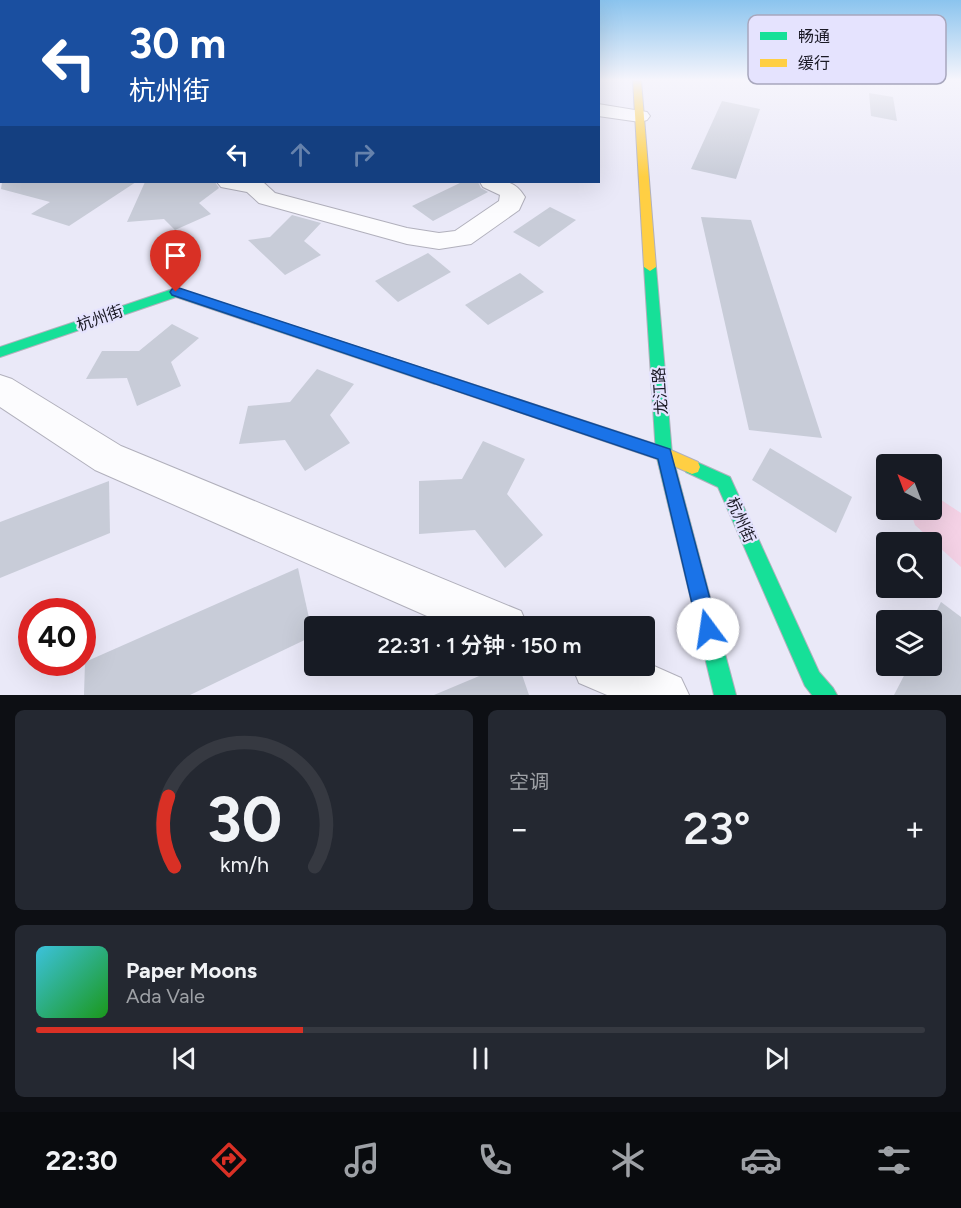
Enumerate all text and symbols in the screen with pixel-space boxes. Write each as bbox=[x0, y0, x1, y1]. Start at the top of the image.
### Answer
legend bbox=[748, 15, 946, 84]
text: 30 m bbox=[129, 18, 226, 69]
icon: left bbox=[30, 24, 108, 102]
text: 畅通 bbox=[798, 27, 830, 46]
text: 缓行 bbox=[798, 54, 830, 73]
text: 杭州街 bbox=[129, 74, 210, 107]
icon: left bbox=[221, 138, 254, 171]
icon: ahead bbox=[284, 138, 317, 171]
icon: right bbox=[347, 138, 380, 171]
pin bbox=[150, 230, 201, 292]
icon: arrive bbox=[159, 239, 192, 272]
street label: 杭州街 bbox=[74, 301, 126, 335]
street label: 龙江路 bbox=[649, 366, 671, 416]
north arrow bbox=[876, 454, 942, 520]
map controls bbox=[876, 454, 942, 676]
street label: 杭州街 bbox=[723, 494, 759, 546]
button: search bbox=[876, 532, 942, 598]
position arrow bbox=[676, 597, 740, 661]
speed limit sign: 40 bbox=[18, 598, 96, 676]
button: layers bbox=[876, 610, 942, 676]
text: 22:31 · 1 分钟 · 150 m bbox=[377, 632, 582, 659]
text: 空调 bbox=[509, 770, 549, 794]
text: 30 bbox=[206, 782, 282, 857]
text: 23° bbox=[683, 801, 751, 855]
text: − bbox=[509, 809, 530, 848]
text: + bbox=[904, 809, 925, 848]
text: km/h bbox=[220, 852, 268, 877]
text: Paper Moons bbox=[126, 957, 257, 984]
text: Ada Vale bbox=[126, 984, 205, 1008]
icon: previous bbox=[168, 1042, 201, 1075]
icon: pause bbox=[464, 1042, 497, 1075]
icon: next bbox=[760, 1042, 793, 1075]
icon: directions bbox=[208, 1139, 250, 1181]
icon: music bbox=[341, 1139, 383, 1181]
icon: phone bbox=[474, 1139, 516, 1181]
icon: climate bbox=[607, 1139, 649, 1181]
icon: car bbox=[740, 1139, 782, 1181]
icon: filters bbox=[873, 1139, 915, 1181]
text: 22:30 bbox=[46, 1144, 117, 1177]

